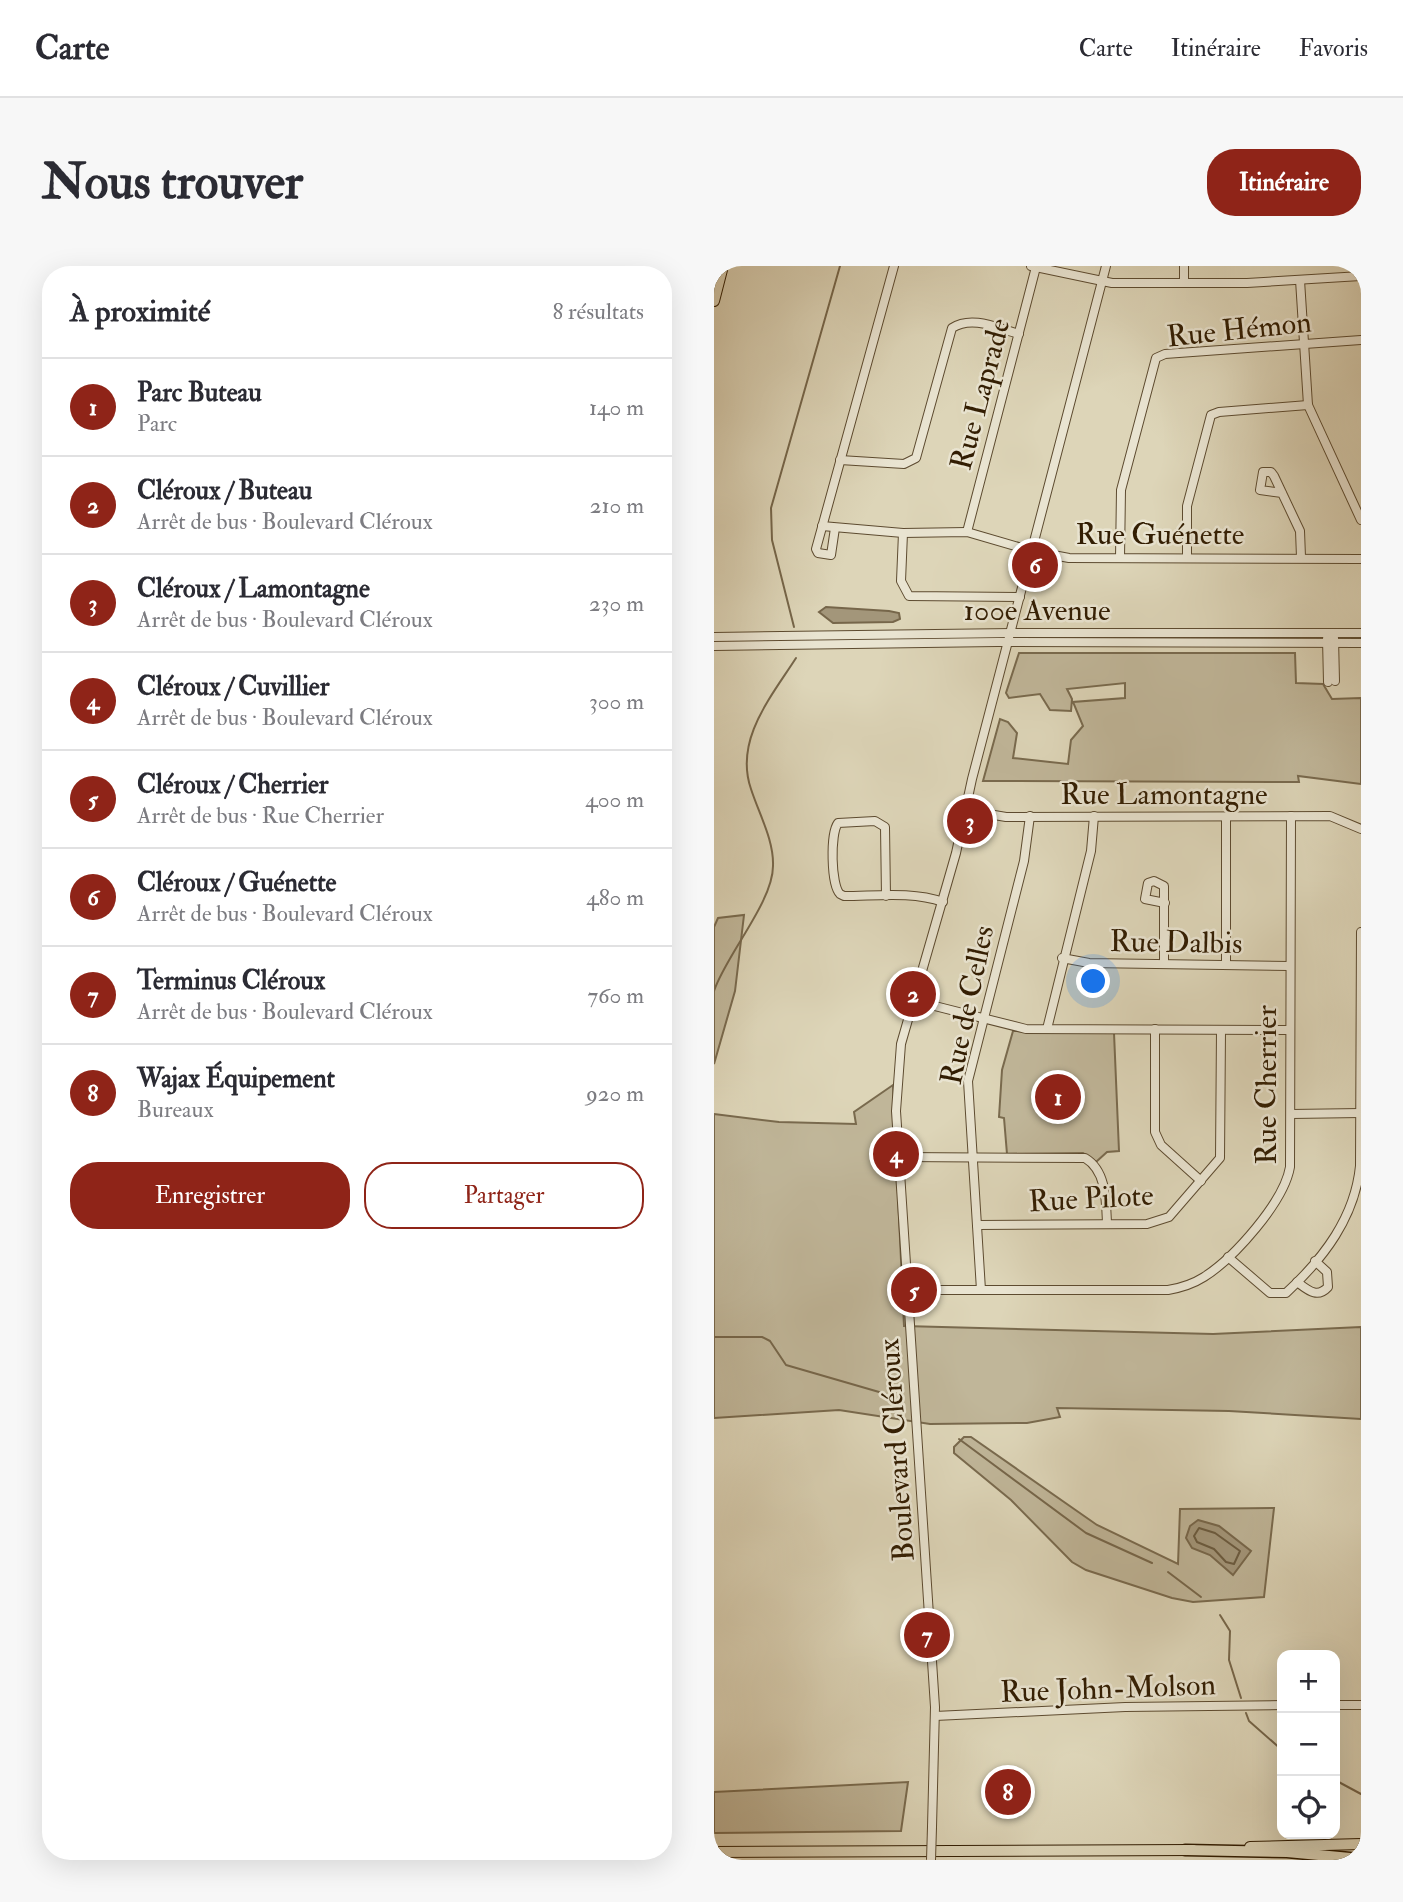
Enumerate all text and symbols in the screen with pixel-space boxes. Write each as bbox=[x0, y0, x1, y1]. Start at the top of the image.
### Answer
text: Carte bbox=[35, 28, 109, 69]
text: Carte bbox=[1079, 33, 1133, 64]
text: Itinéraire bbox=[1171, 33, 1261, 64]
text: Favoris bbox=[1299, 33, 1368, 64]
button: Itinéraire bbox=[1207, 149, 1361, 216]
text: Nous trouver bbox=[42, 152, 303, 213]
text: À proximité bbox=[70, 293, 210, 330]
text: 8 résultats bbox=[552, 297, 644, 326]
street label: Rue Hémon bbox=[1165, 303, 1313, 355]
street label: Rue Laprade bbox=[942, 314, 1018, 474]
text: Parc Buteau bbox=[137, 377, 262, 409]
text: 1 bbox=[89, 393, 97, 422]
text: 140 m bbox=[589, 393, 644, 422]
text: Parc bbox=[137, 409, 177, 438]
text: Cléroux / Buteau bbox=[137, 475, 312, 507]
text: 2 bbox=[87, 491, 99, 520]
text: 210 m bbox=[590, 491, 644, 520]
text: Arrêt de bus · Boulevard Cléroux bbox=[137, 507, 433, 536]
street label: Rue Guénette bbox=[1076, 516, 1244, 553]
pin: 6 bbox=[1012, 539, 1058, 591]
text: Cléroux / Lamontagne bbox=[137, 573, 370, 605]
text: 3 bbox=[89, 589, 97, 618]
text: 230 m bbox=[589, 589, 644, 618]
street label: 100e Avenue bbox=[964, 592, 1111, 629]
text: Arrêt de bus · Boulevard Cléroux bbox=[137, 605, 433, 634]
text: Cléroux / Cuvillier bbox=[137, 671, 329, 703]
text: 4 bbox=[87, 687, 99, 716]
text: 300 m bbox=[589, 687, 644, 716]
text: Arrêt de bus · Boulevard Cléroux bbox=[137, 703, 433, 732]
text: Cléroux / Cherrier bbox=[137, 769, 329, 801]
street label: Rue Lamontagne bbox=[1060, 776, 1268, 813]
text: 5 bbox=[88, 785, 98, 814]
text: 400 m bbox=[585, 785, 644, 814]
pin: 3 bbox=[947, 795, 993, 847]
text: Arrêt de bus · Rue Cherrier bbox=[137, 801, 384, 830]
text: Cléroux / Guénette bbox=[137, 867, 336, 899]
text: 6 bbox=[87, 883, 99, 912]
text: 480 m bbox=[586, 883, 644, 912]
text: Arrêt de bus · Boulevard Cléroux bbox=[137, 899, 433, 928]
street label: Rue de Celles bbox=[933, 922, 1002, 1088]
street label: Rue Dalbis bbox=[1109, 923, 1243, 962]
your location bbox=[1076, 964, 1110, 998]
text: Terminus Cléroux bbox=[137, 965, 325, 997]
pin: 2 bbox=[890, 968, 936, 1020]
text: 7 bbox=[88, 981, 98, 1010]
text: 760 m bbox=[587, 981, 644, 1010]
text: Arrêt de bus · Boulevard Cléroux bbox=[137, 997, 433, 1026]
street label: Rue Cherrier bbox=[1248, 1005, 1285, 1165]
text: Wajax Équipement bbox=[137, 1063, 335, 1095]
pin: 1 bbox=[1035, 1071, 1081, 1123]
text: 8 bbox=[88, 1079, 98, 1108]
text: 920 m bbox=[586, 1079, 644, 1108]
text: Bureaux bbox=[137, 1095, 214, 1124]
pin: 4 bbox=[873, 1128, 919, 1180]
button: Enregistrer bbox=[70, 1162, 350, 1229]
button: Partager bbox=[364, 1162, 644, 1229]
street label: Rue Pilote bbox=[1028, 1177, 1155, 1220]
pin: 5 bbox=[891, 1264, 937, 1316]
street label: Boulevard Cléroux bbox=[870, 1337, 923, 1563]
pin: 7 bbox=[904, 1609, 950, 1661]
map controls bbox=[1277, 1650, 1340, 1839]
button: + bbox=[1277, 1650, 1340, 1713]
street label: Rue John-Molson bbox=[999, 1666, 1217, 1711]
button: − bbox=[1277, 1713, 1340, 1776]
pin: 8 bbox=[985, 1766, 1031, 1818]
button: locate bbox=[1277, 1776, 1340, 1839]

